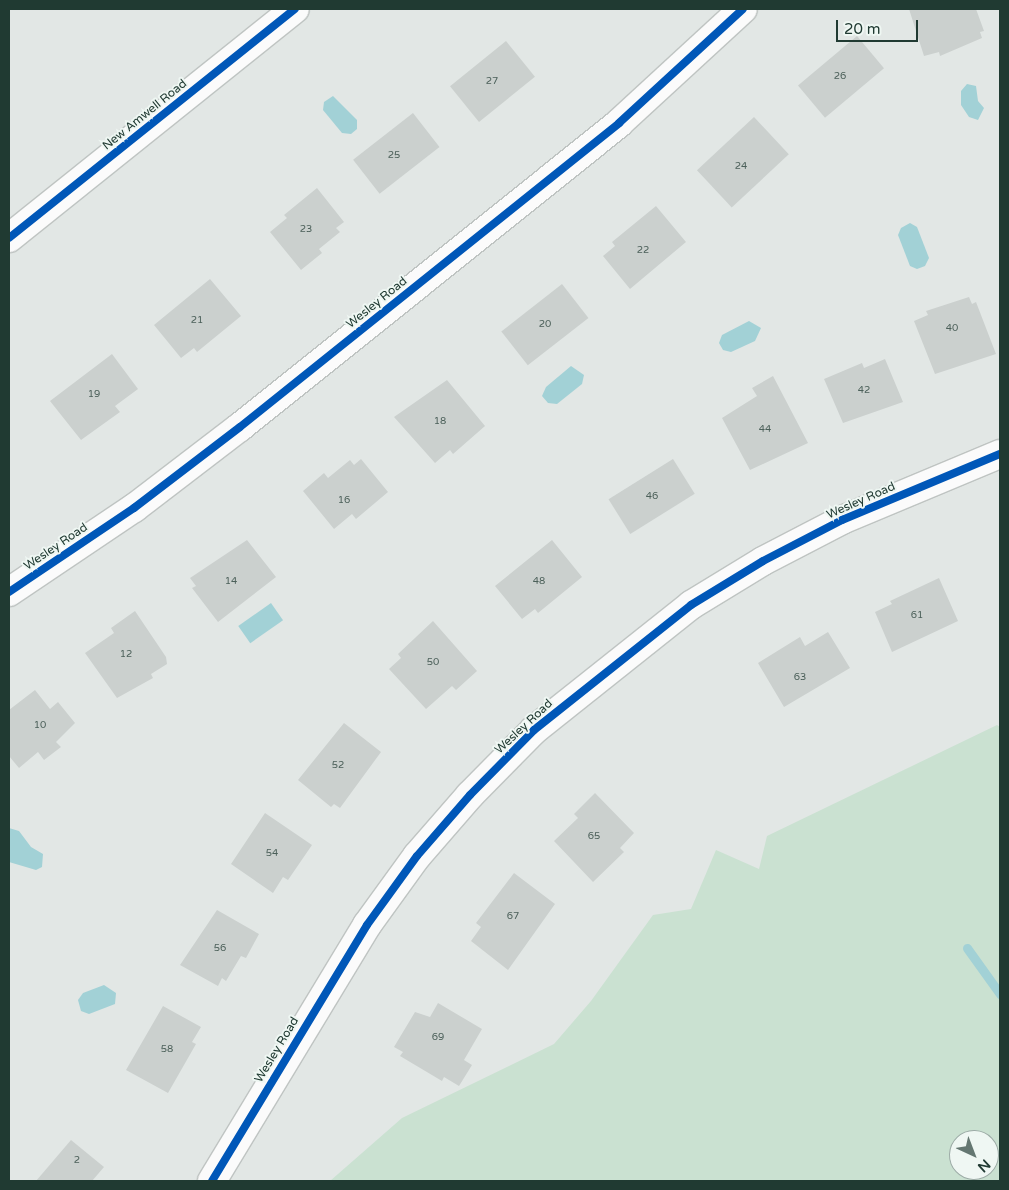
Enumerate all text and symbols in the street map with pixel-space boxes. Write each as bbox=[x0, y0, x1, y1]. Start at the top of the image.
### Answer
scale bar bbox=[839, 10, 922, 42]
text: 20 m bbox=[844, 20, 881, 38]
house number: 26 bbox=[834, 71, 846, 83]
house number: 27 bbox=[486, 76, 498, 88]
street label: New Amwell Road bbox=[100, 77, 190, 153]
house number: 25 bbox=[388, 150, 400, 162]
house number: 24 bbox=[735, 161, 747, 173]
house number: 23 bbox=[300, 224, 312, 236]
house number: 22 bbox=[637, 245, 649, 257]
street label: Wesley Road bbox=[344, 274, 410, 332]
house number: 21 bbox=[191, 315, 203, 327]
house number: 20 bbox=[539, 319, 551, 331]
house number: 40 bbox=[946, 323, 958, 335]
house number: 42 bbox=[858, 385, 870, 397]
house number: 19 bbox=[88, 389, 100, 401]
house number: 18 bbox=[434, 416, 446, 428]
house number: 44 bbox=[759, 424, 771, 436]
street label: Wesley Road bbox=[824, 479, 898, 523]
house number: 46 bbox=[646, 491, 658, 503]
house number: 16 bbox=[338, 495, 350, 507]
street label: Wesley Road bbox=[21, 520, 91, 574]
house number: 14 bbox=[225, 576, 237, 588]
house number: 48 bbox=[533, 576, 545, 588]
house number: 61 bbox=[911, 610, 923, 622]
house number: 12 bbox=[120, 649, 132, 661]
house number: 50 bbox=[427, 657, 439, 669]
house number: 63 bbox=[794, 672, 806, 684]
street label: Wesley Road bbox=[492, 697, 556, 757]
house number: 10 bbox=[34, 720, 46, 732]
house number: 52 bbox=[332, 760, 344, 772]
house number: 65 bbox=[588, 831, 600, 843]
house number: 54 bbox=[266, 848, 278, 860]
house number: 67 bbox=[507, 911, 519, 923]
house number: 56 bbox=[214, 943, 226, 955]
street label: Wesley Road bbox=[252, 1015, 302, 1085]
house number: 69 bbox=[432, 1032, 444, 1044]
house number: 58 bbox=[161, 1044, 173, 1056]
north arrow bbox=[949, 1130, 999, 1180]
house number: 2 bbox=[74, 1155, 80, 1167]
text: N bbox=[974, 1156, 994, 1176]

